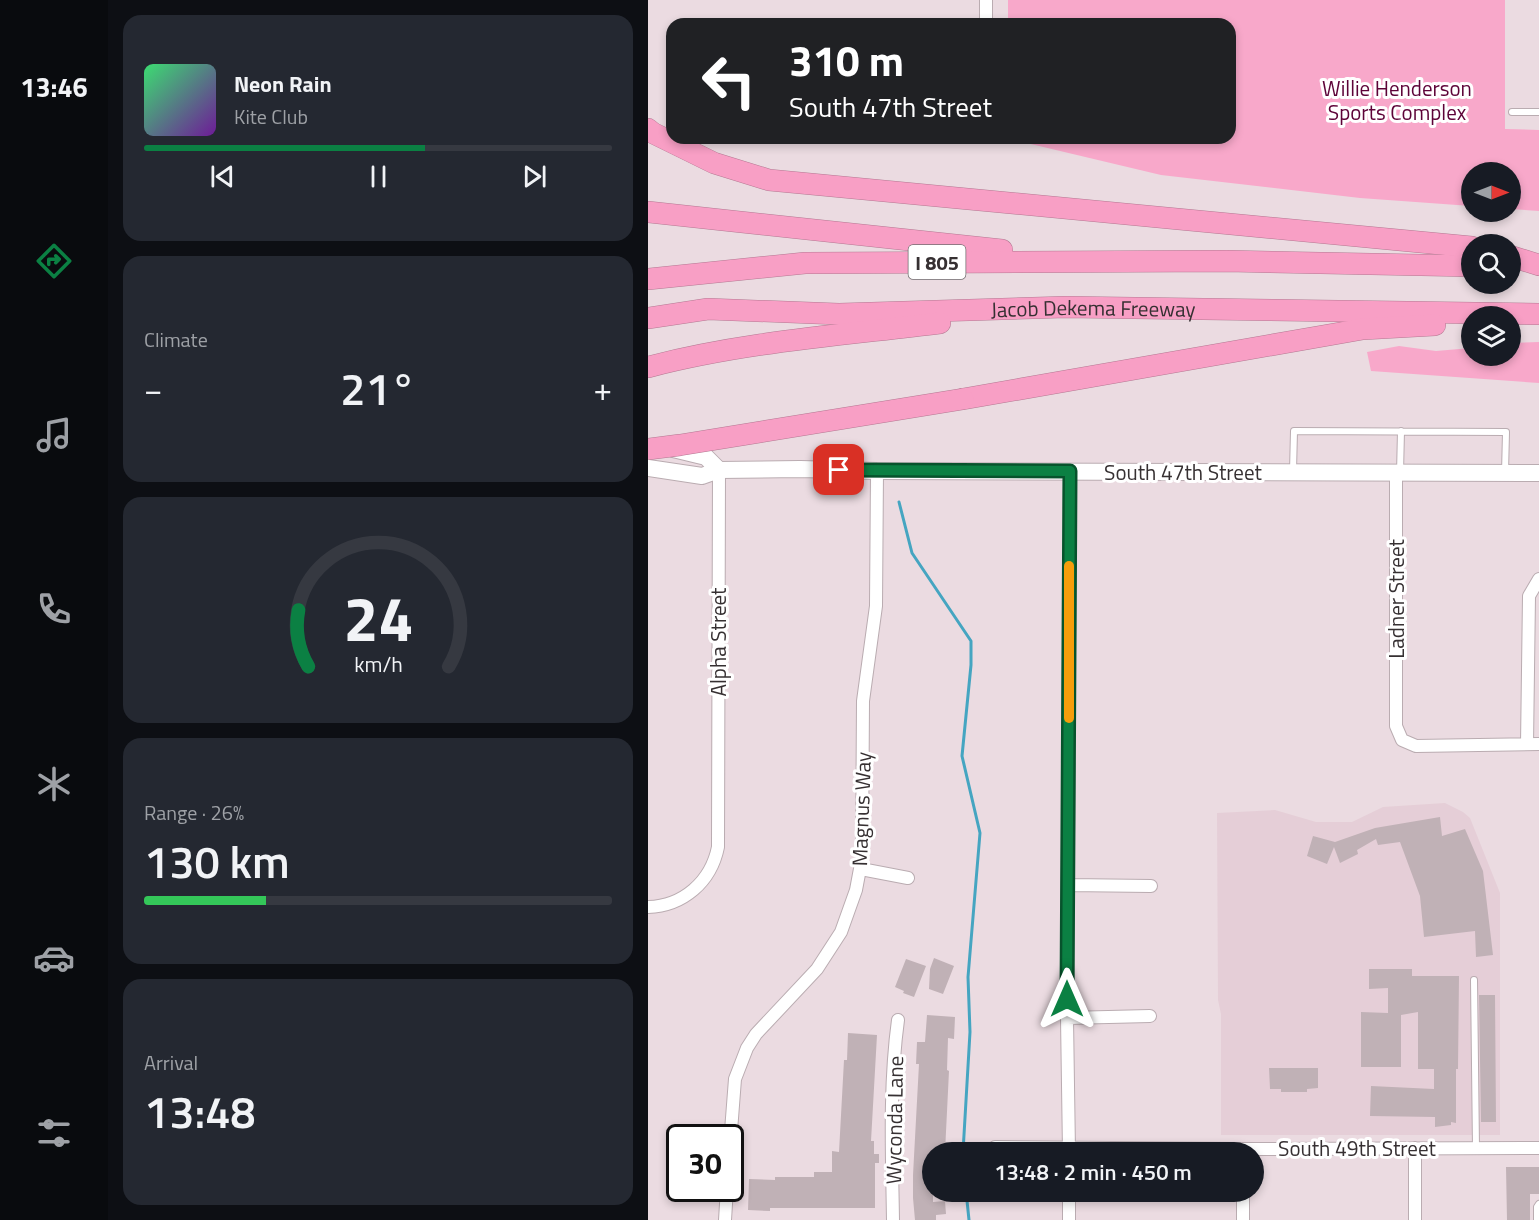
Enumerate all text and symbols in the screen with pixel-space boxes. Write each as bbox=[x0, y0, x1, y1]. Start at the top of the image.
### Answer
text: 310 m bbox=[789, 28, 904, 92]
icon: left bbox=[690, 42, 768, 120]
text: 13:46 bbox=[20, 66, 88, 107]
text: Neon Rain bbox=[234, 67, 332, 101]
park label: Willie Henderson Sports Complex bbox=[1322, 72, 1472, 128]
text: South 47th Street bbox=[789, 86, 992, 127]
text: Kite Club bbox=[234, 101, 308, 132]
icon: previous bbox=[206, 160, 239, 193]
icon: pause bbox=[362, 160, 395, 193]
icon: next bbox=[518, 160, 551, 193]
north arrow bbox=[1461, 162, 1521, 222]
map controls bbox=[1461, 162, 1521, 366]
button: search bbox=[1461, 234, 1521, 294]
icon: directions bbox=[33, 240, 75, 282]
road number: I 805 bbox=[908, 245, 966, 279]
street label: Jacob Dekema Freeway bbox=[990, 291, 1196, 325]
button: layers bbox=[1461, 306, 1521, 366]
text: Climate bbox=[144, 324, 208, 355]
text: 21° bbox=[340, 354, 416, 422]
text: − bbox=[144, 364, 162, 414]
text: + bbox=[594, 364, 612, 414]
icon: music bbox=[33, 414, 75, 456]
pin bbox=[813, 444, 864, 495]
icon: arrive bbox=[822, 453, 855, 486]
street label: South 47th Street bbox=[1104, 456, 1263, 488]
street label: Ladner Street bbox=[1380, 539, 1412, 659]
text: 24 bbox=[343, 570, 413, 665]
street label: Alpha Street bbox=[702, 587, 734, 697]
icon: phone bbox=[33, 588, 75, 630]
text: km/h bbox=[354, 648, 402, 680]
street label: Magnus Way bbox=[843, 751, 879, 867]
icon: climate bbox=[33, 763, 75, 805]
text: Range · 26% bbox=[144, 797, 244, 828]
text: 130 km bbox=[144, 827, 290, 895]
icon: car bbox=[33, 937, 75, 979]
position arrow bbox=[1035, 967, 1099, 1031]
text: Arrival bbox=[144, 1047, 198, 1078]
street label: Wyconda Lane bbox=[877, 1055, 911, 1185]
text: 13:48 bbox=[144, 1077, 256, 1145]
icon: filters bbox=[33, 1112, 75, 1154]
speed limit sign: 30 bbox=[666, 1124, 744, 1202]
street label: South 49th Street bbox=[1278, 1132, 1437, 1164]
text: 13:48 · 2 min · 450 m bbox=[994, 1155, 1192, 1189]

